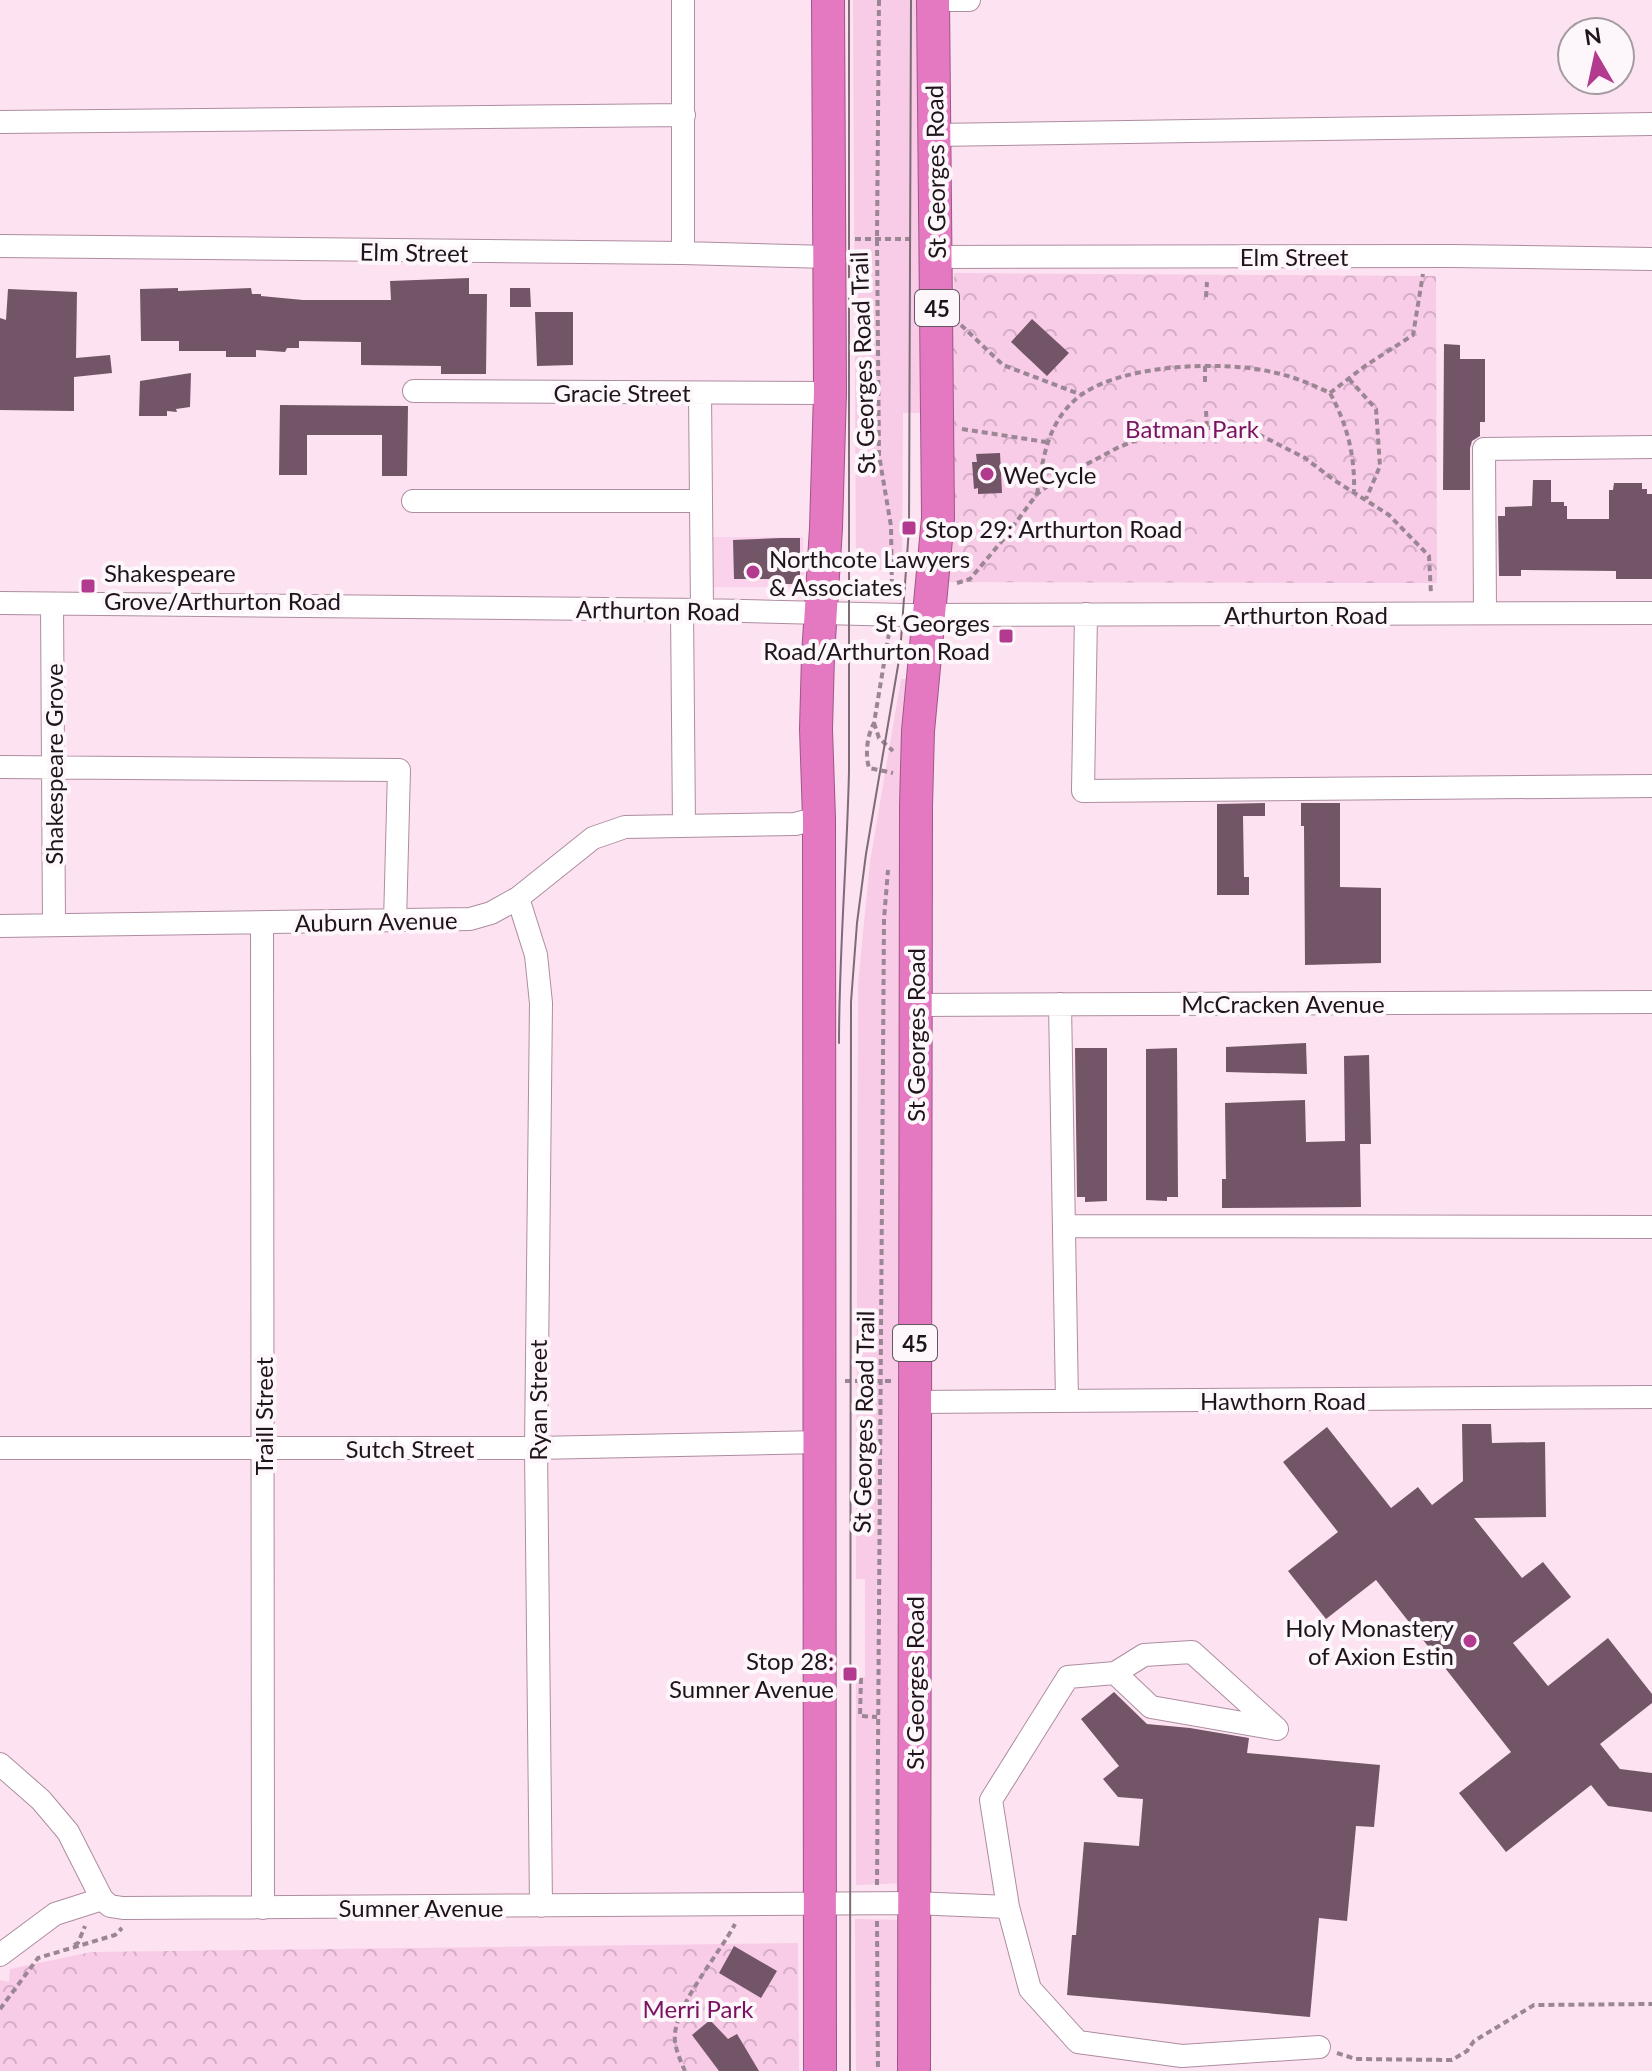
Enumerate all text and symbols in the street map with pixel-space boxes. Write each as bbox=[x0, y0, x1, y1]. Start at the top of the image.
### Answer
north arrow bbox=[1556, 16, 1636, 96]
text: N bbox=[1582, 21, 1603, 50]
street label: St Georges Road bbox=[919, 85, 951, 259]
street label: Elm Street bbox=[360, 237, 469, 267]
street label: Elm Street bbox=[1240, 242, 1349, 271]
street label: St Georges Road Trail bbox=[844, 251, 880, 475]
road number: 45 bbox=[915, 290, 959, 326]
street label: Gracie Street bbox=[553, 378, 691, 407]
park label: Batman Park bbox=[1125, 414, 1260, 443]
place label: WeCycle bbox=[1003, 460, 1097, 489]
marker: WeCycle bbox=[978, 465, 996, 483]
place label: Stop 29: Arthurton Road bbox=[925, 514, 1182, 543]
marker: Stop 29: Arthurton Road bbox=[900, 519, 918, 537]
place label: Northcote Lawyers & Associates bbox=[769, 544, 970, 601]
place label: Shakespeare Grove/Arthurton Road bbox=[104, 558, 341, 615]
marker: Northcote Lawyers & Associates bbox=[744, 563, 762, 581]
marker: Shakespeare Grove/Arthurton Road bbox=[79, 577, 97, 595]
street label: Arthurton Road bbox=[576, 594, 740, 626]
street label: Arthurton Road bbox=[1224, 600, 1388, 629]
place label: St Georges Road/Arthurton Road bbox=[763, 608, 990, 665]
marker: St Georges Road/Arthurton Road bbox=[997, 627, 1015, 645]
street label: Shakespeare Grove bbox=[39, 663, 68, 865]
street label: Auburn Avenue bbox=[294, 905, 458, 937]
street label: St Georges Road bbox=[901, 948, 930, 1122]
street label: McCracken Avenue bbox=[1181, 989, 1385, 1018]
street label: St Georges Road Trail bbox=[847, 1310, 879, 1534]
road number: 45 bbox=[893, 1325, 937, 1361]
street label: Ryan Street bbox=[523, 1339, 552, 1461]
street label: Traill Street bbox=[249, 1356, 278, 1475]
street label: Hawthorn Road bbox=[1200, 1386, 1366, 1415]
street label: Sutch Street bbox=[346, 1434, 475, 1463]
street label: St Georges Road bbox=[900, 1596, 929, 1770]
place label: Holy Monastery of Axion Estin bbox=[1285, 1613, 1455, 1670]
marker: Holy Monastery of Axion Estin bbox=[1461, 1632, 1479, 1650]
place label: Stop 28: Sumner Avenue bbox=[669, 1646, 834, 1703]
marker: Stop 28: Sumner Avenue bbox=[841, 1665, 859, 1683]
street label: Sumner Avenue bbox=[339, 1893, 504, 1922]
park label: Merri Park bbox=[643, 1994, 754, 2023]

